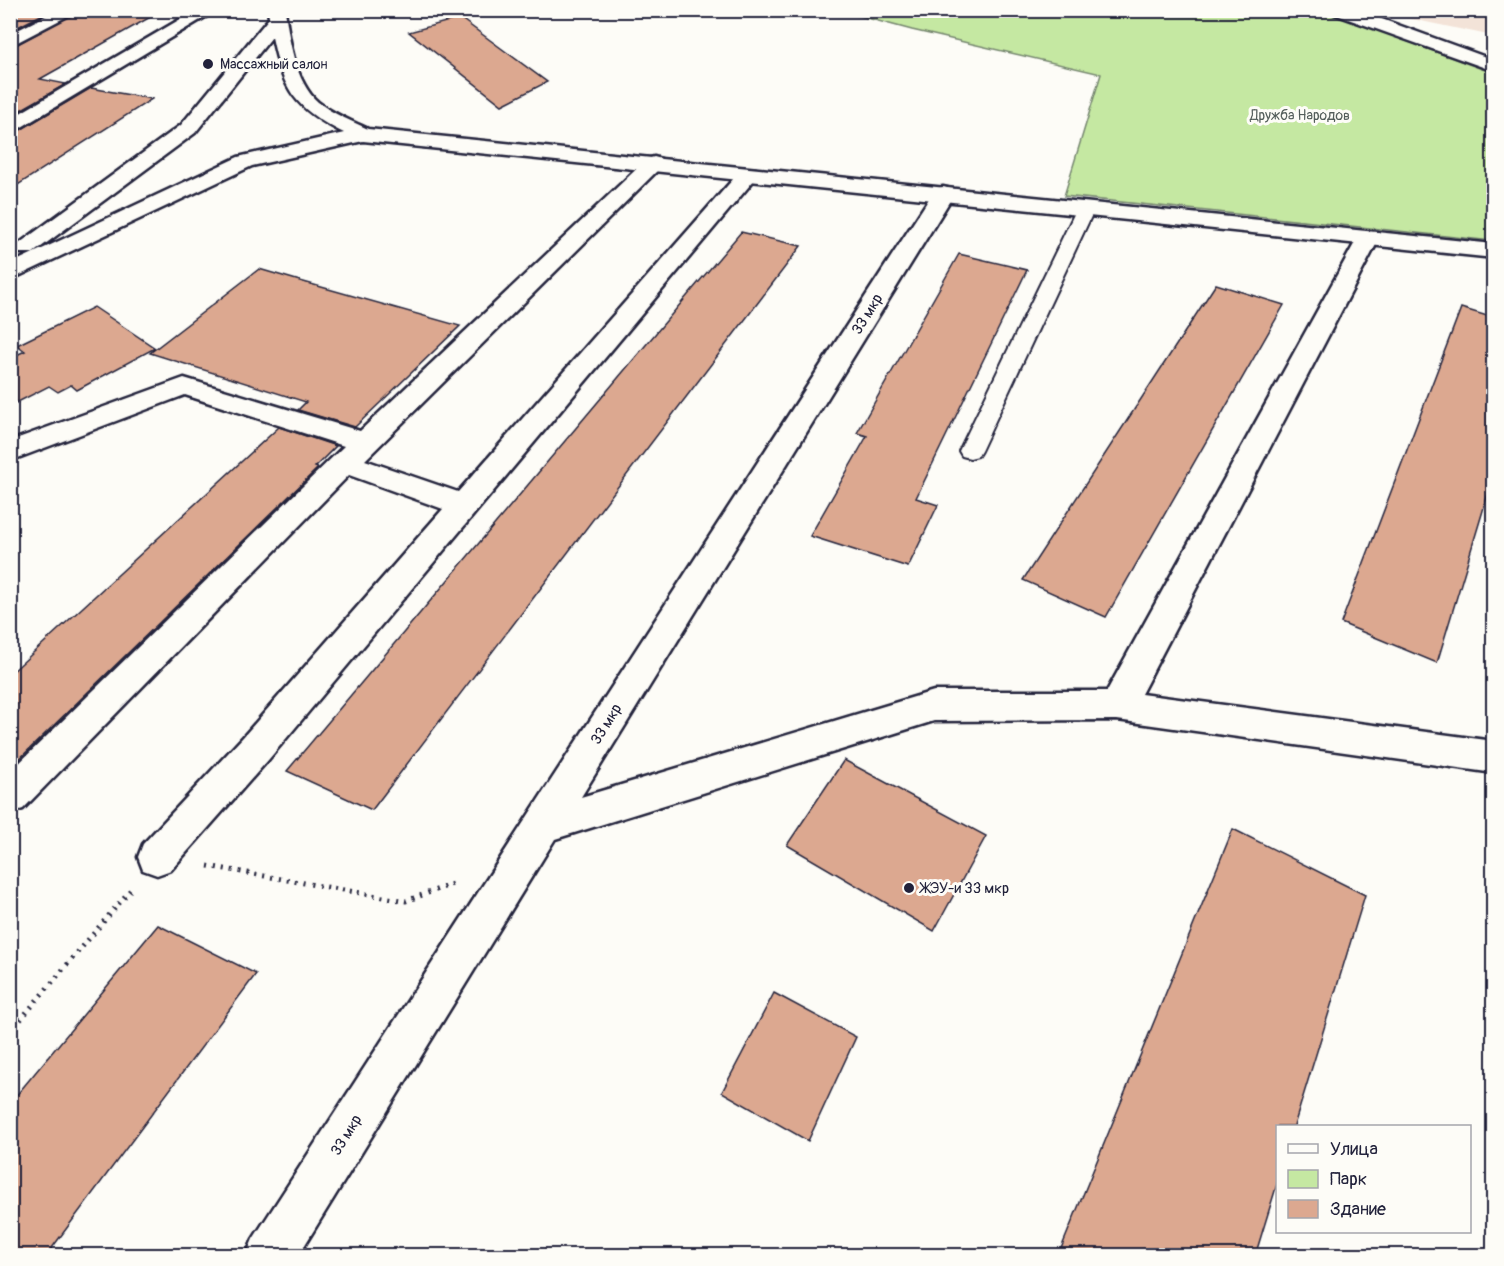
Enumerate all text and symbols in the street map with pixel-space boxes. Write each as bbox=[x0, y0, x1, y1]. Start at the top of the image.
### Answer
place label: Массажный салон bbox=[220, 56, 328, 73]
marker: Массажный салон bbox=[201, 57, 215, 71]
park label: Дружба Народов bbox=[1249, 107, 1350, 124]
street label: 33 мкр bbox=[848, 290, 887, 338]
street label: 33 мкр bbox=[587, 700, 626, 748]
place label: ЖЭУ-и 33 мкр bbox=[919, 879, 1009, 898]
marker: ЖЭУ-и 33 мкр bbox=[902, 881, 916, 895]
street label: 33 мкр bbox=[327, 1111, 366, 1159]
legend bbox=[1276, 1125, 1471, 1233]
text: Улица bbox=[1330, 1138, 1378, 1161]
text: Парк bbox=[1330, 1168, 1367, 1191]
text: Здание bbox=[1330, 1198, 1386, 1221]

